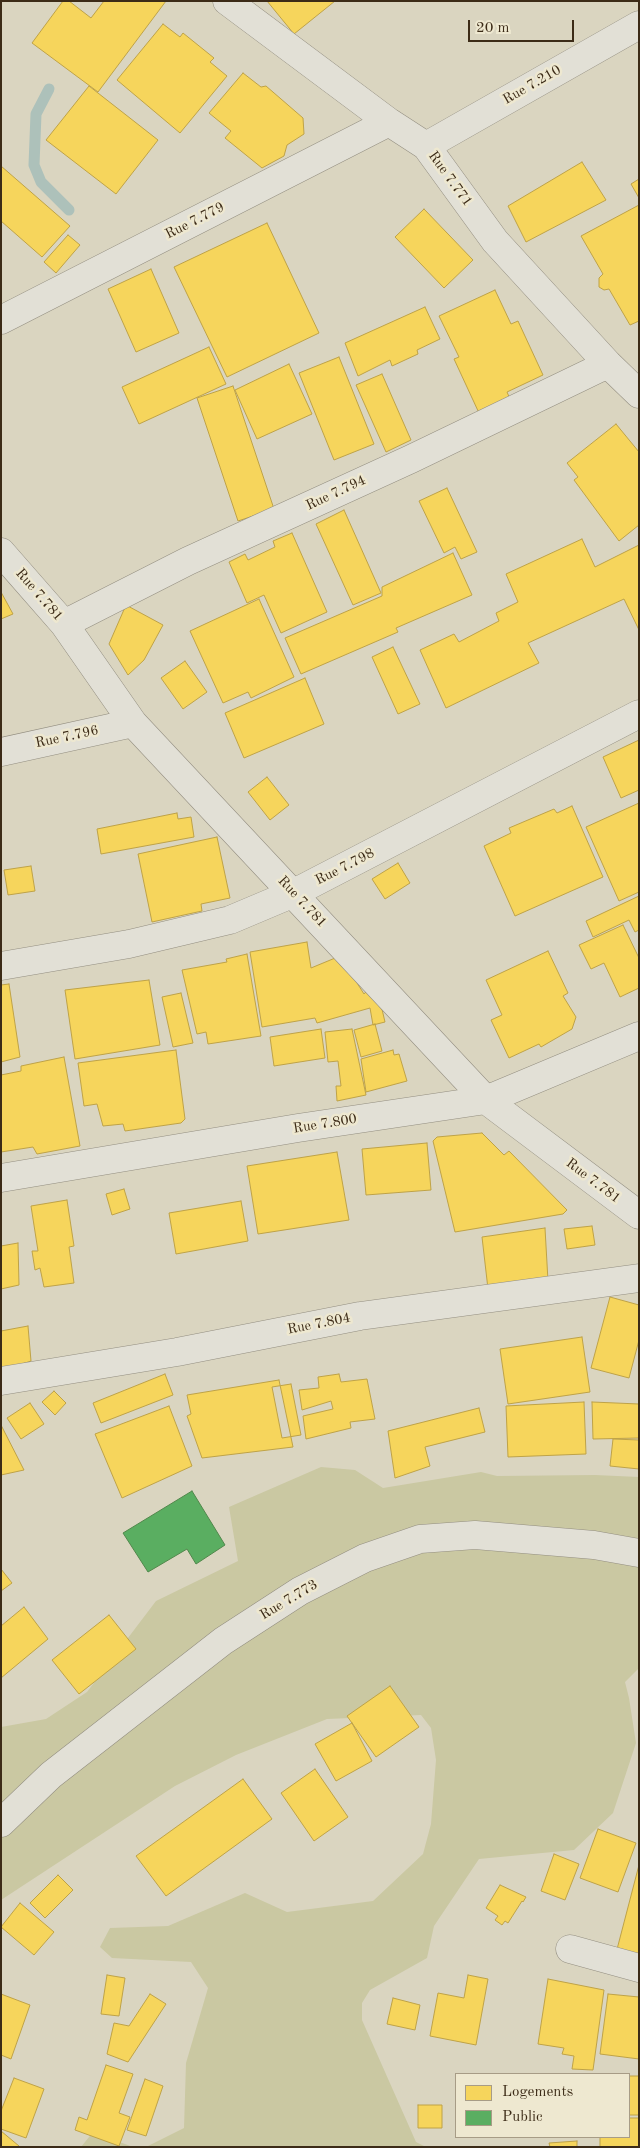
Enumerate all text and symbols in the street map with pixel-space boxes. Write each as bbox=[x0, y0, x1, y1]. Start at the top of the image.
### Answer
scale bar bbox=[470, 10, 576, 42]
text: 20 m bbox=[476, 21, 510, 36]
street label: Rue 7.210 bbox=[500, 62, 564, 108]
street label: Rue 7.771 bbox=[424, 148, 476, 210]
street label: Rue 7.779 bbox=[163, 199, 227, 243]
street label: Rue 7.794 bbox=[303, 472, 369, 514]
street label: Rue 7.781 bbox=[12, 565, 66, 625]
street label: Rue 7.796 bbox=[34, 722, 100, 752]
street label: Rue 7.798 bbox=[313, 845, 377, 889]
street label: Rue 7.781 bbox=[274, 873, 330, 931]
street label: Rue 7.800 bbox=[292, 1111, 358, 1137]
street label: Rue 7.781 bbox=[562, 1155, 624, 1207]
street label: Rue 7.804 bbox=[286, 1310, 352, 1338]
street label: Rue 7.773 bbox=[257, 1576, 321, 1624]
legend bbox=[455, 2073, 630, 2138]
text: Logements bbox=[502, 2085, 573, 2100]
text: Public bbox=[502, 2110, 543, 2125]

